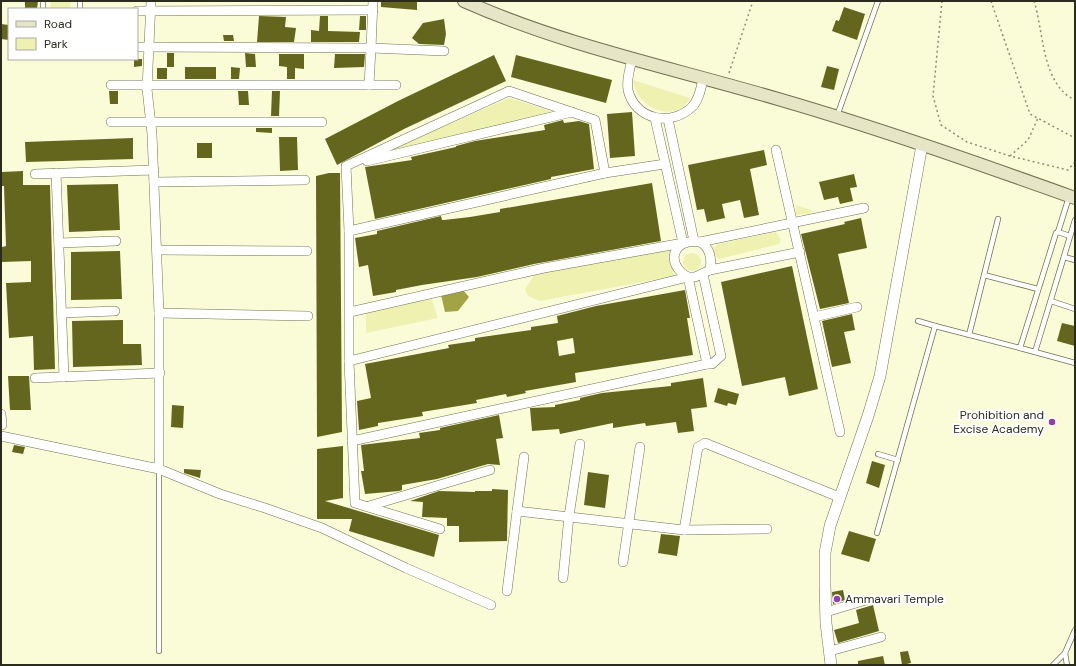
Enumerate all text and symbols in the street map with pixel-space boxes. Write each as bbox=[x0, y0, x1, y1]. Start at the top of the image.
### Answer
legend bbox=[8, 8, 138, 60]
text: Road bbox=[44, 16, 72, 32]
text: Park bbox=[44, 36, 68, 52]
place label: Prohibition and Excise Academy bbox=[953, 407, 1044, 437]
marker: Prohibition and Excise Academy bbox=[1047, 417, 1057, 427]
place label: Ammavari Temple bbox=[845, 591, 944, 607]
marker: Ammavari Temple bbox=[832, 594, 842, 604]

